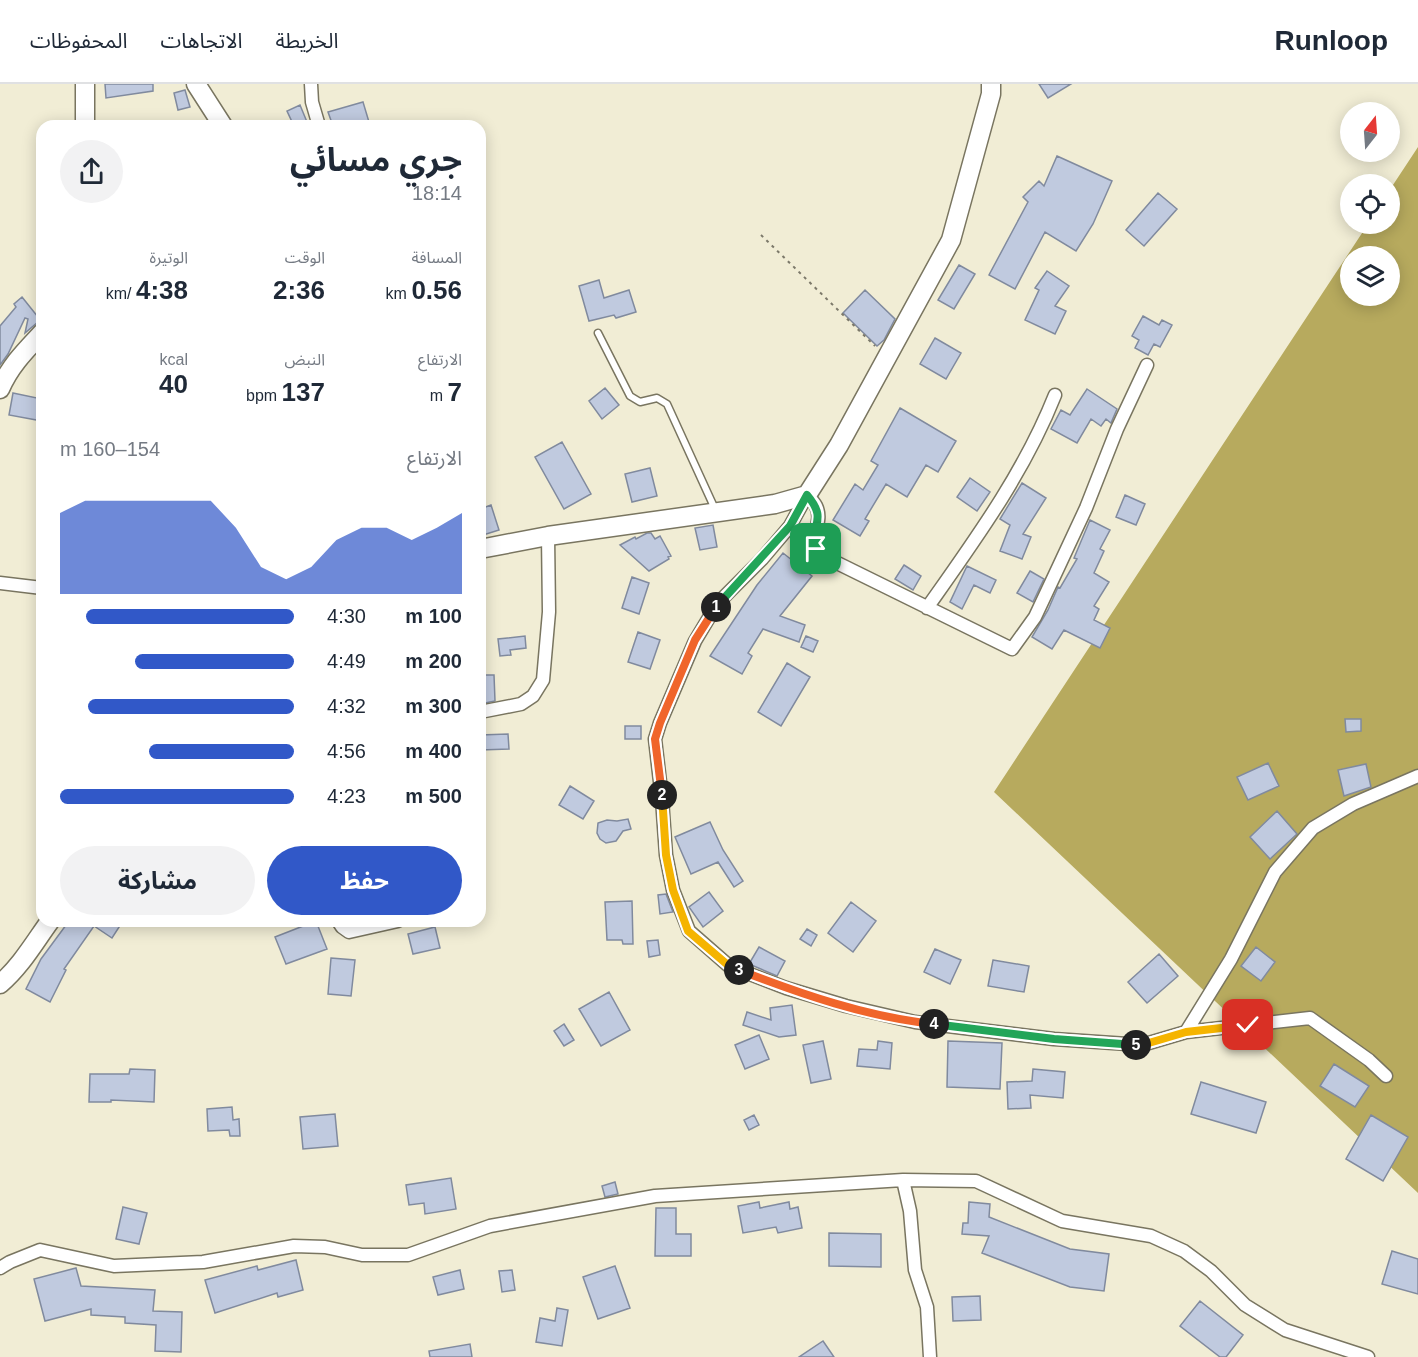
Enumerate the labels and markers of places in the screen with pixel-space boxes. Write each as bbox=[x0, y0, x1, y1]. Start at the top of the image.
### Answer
pin bbox=[790, 523, 841, 574]
pin: 1 bbox=[701, 592, 731, 622]
pin: 2 bbox=[647, 780, 677, 810]
pin: 3 bbox=[724, 955, 754, 985]
pin bbox=[1222, 999, 1273, 1050]
pin: 4 bbox=[919, 1009, 949, 1039]
pin: 5 bbox=[1121, 1030, 1151, 1060]

